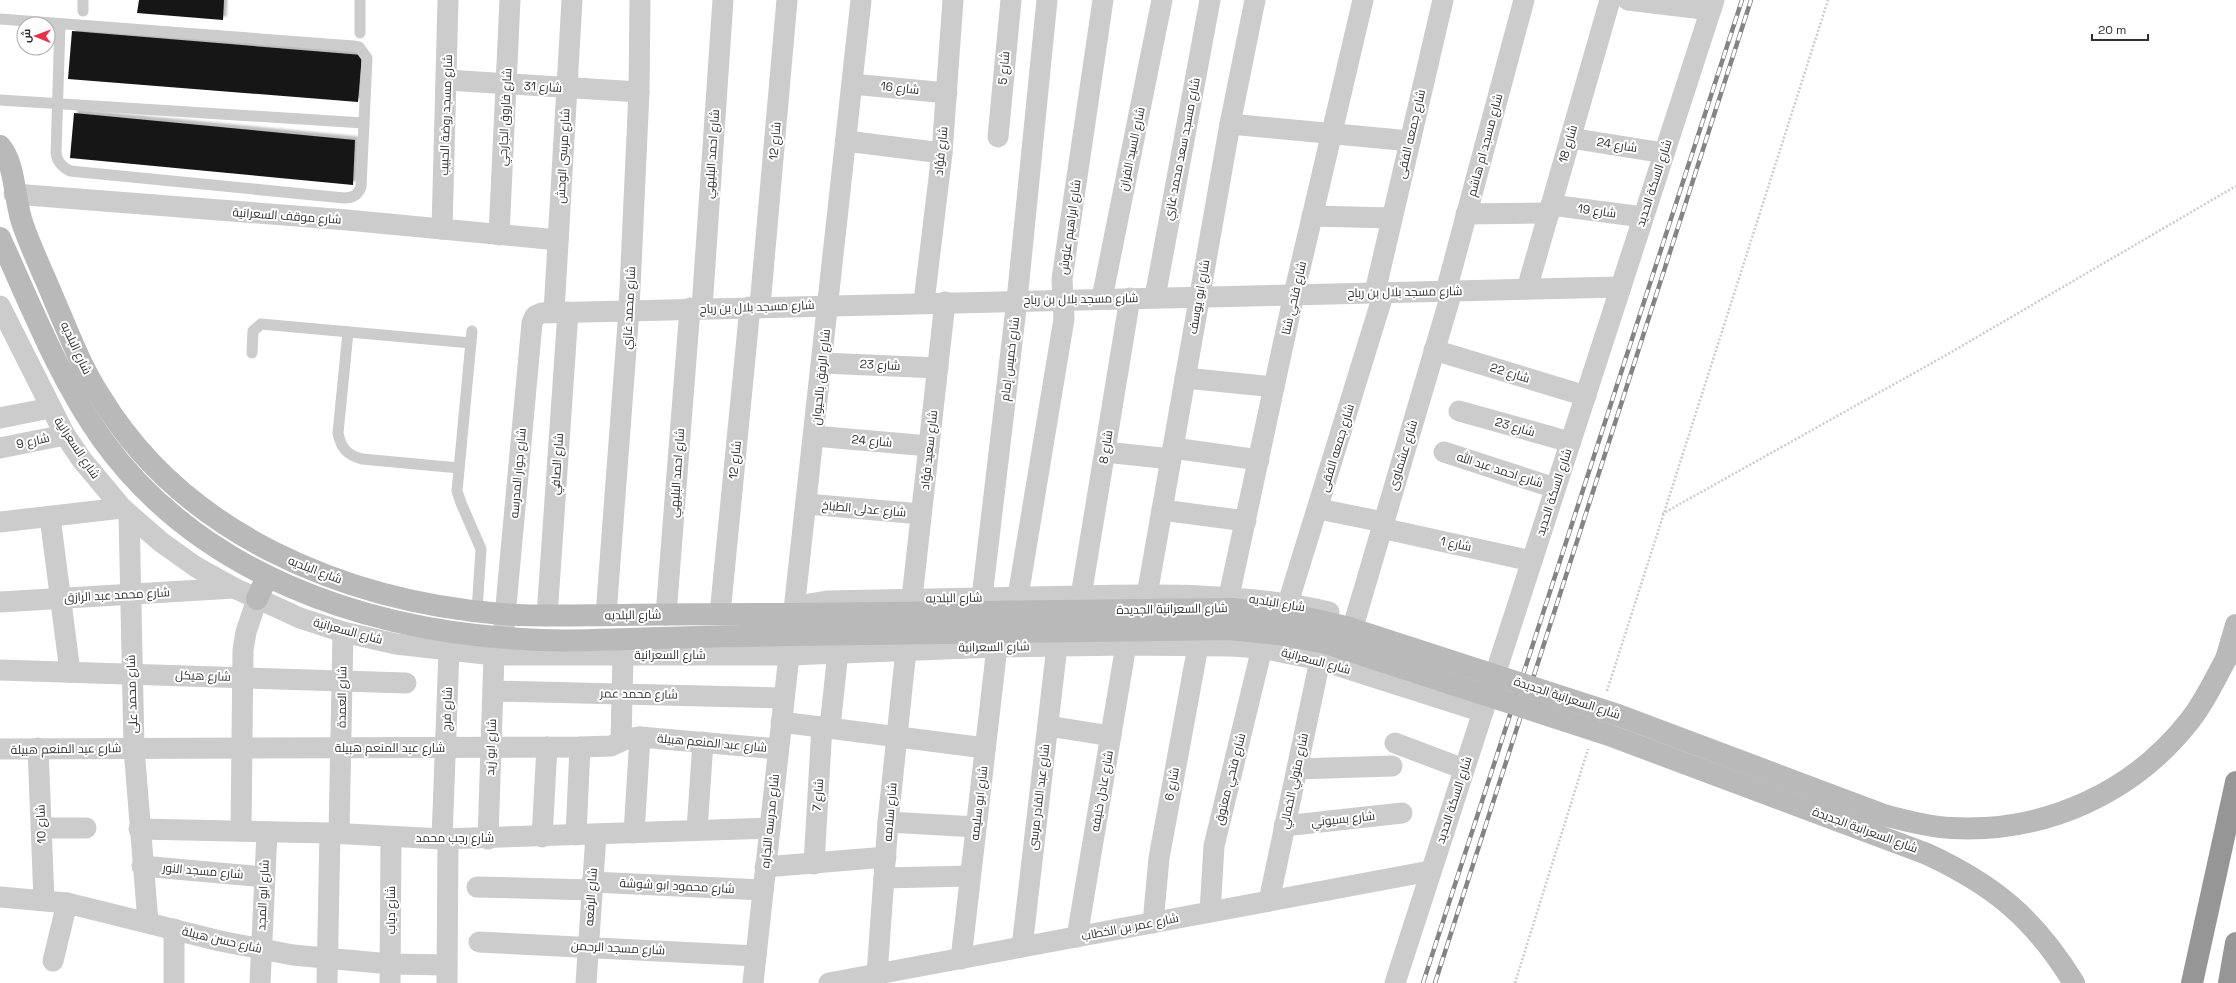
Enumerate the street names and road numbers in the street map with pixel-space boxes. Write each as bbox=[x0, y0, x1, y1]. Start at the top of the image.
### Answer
street label: شارع 5 bbox=[995, 51, 1013, 85]
street label: شارع مسجد روضة الحبيب bbox=[436, 54, 456, 176]
street label: شارع فاروق الجارحي bbox=[494, 68, 518, 166]
street label: شارع مسجد سعد محمد غازي bbox=[1160, 76, 1206, 222]
street label: شارع 31 bbox=[523, 78, 563, 96]
street label: شارع 16 bbox=[880, 78, 920, 98]
street label: شارع جمعه الفقى bbox=[1393, 88, 1429, 180]
street label: شارع مسجد ام هاشم bbox=[1464, 92, 1506, 198]
street label: شارع السيد الفران bbox=[1115, 106, 1149, 192]
street label: شارع مرسى الوحش bbox=[553, 108, 573, 204]
street label: شارع احمد البليهي bbox=[701, 109, 725, 199]
street label: شارع 12 bbox=[765, 121, 785, 161]
street label: شارع 18 bbox=[1555, 123, 1581, 165]
street label: شارع فؤاد bbox=[930, 125, 952, 176]
street label: شارع 24 bbox=[1596, 134, 1638, 156]
street label: شارع السكة الحديد bbox=[1632, 137, 1676, 229]
street label: شارع ابراهيم علوش bbox=[1055, 178, 1085, 276]
street label: شارع 19 bbox=[1577, 200, 1617, 222]
street label: شارع موقف السعرانية bbox=[232, 204, 342, 228]
street label: شارع ابو يوسف bbox=[1185, 258, 1213, 336]
street label: شارع فتحي شتا bbox=[1278, 260, 1312, 337]
street label: شارع محمد غازي bbox=[619, 266, 641, 350]
street label: شارع مسجد بلال بن رباح bbox=[1347, 283, 1463, 301]
street label: شارع مسجد بلال بن رباح bbox=[1023, 290, 1139, 308]
street label: شارع مسجد بلال بن رباح bbox=[699, 297, 815, 317]
street label: شارع خميس إمام bbox=[997, 316, 1023, 402]
street label: شارع البلديه bbox=[57, 319, 95, 377]
street label: شارع الرفق بالحيوان bbox=[808, 328, 834, 426]
street label: شارع 23 bbox=[859, 356, 901, 374]
street label: شارع 22 bbox=[1488, 359, 1532, 387]
street label: شارع جمعه الفقى bbox=[1316, 402, 1358, 494]
street label: شارع سعيد فؤاد bbox=[917, 409, 941, 491]
street label: شارع السعرانية bbox=[50, 414, 104, 482]
street label: شارع 23 bbox=[1493, 414, 1537, 440]
street label: شارع عشماوى bbox=[1385, 418, 1421, 492]
street label: شارع جوار المدرسه bbox=[506, 427, 530, 519]
street label: شارع احمد البليهي bbox=[666, 428, 690, 518]
street label: شارع 8 bbox=[1095, 429, 1117, 465]
street label: شارع 9 bbox=[15, 430, 51, 452]
street label: شارع 24 bbox=[851, 431, 893, 451]
street label: شارع الصافي bbox=[547, 432, 569, 496]
street label: شارع 12 bbox=[725, 440, 745, 480]
street label: شارع السكة الحديد bbox=[1532, 446, 1576, 538]
street label: شارع احمد عبد الله bbox=[1455, 449, 1545, 492]
street label: شارع عدلى الطباخ bbox=[821, 497, 907, 521]
street label: شارع 1 bbox=[1439, 533, 1473, 555]
street label: شارع البلديه bbox=[286, 552, 344, 588]
street label: شارع محمد عبد الرازق bbox=[64, 584, 170, 606]
street label: شارع البلديه bbox=[926, 590, 983, 606]
street label: شارع البلديه bbox=[1248, 591, 1306, 615]
street label: شارع السعرانية الجديدة bbox=[1116, 600, 1228, 618]
street label: شارع البلديه bbox=[605, 607, 662, 623]
street label: شارع السعرانية bbox=[311, 614, 385, 648]
street label: شارع السعرانية bbox=[958, 638, 1030, 656]
street label: شارع السعرانية bbox=[1279, 644, 1353, 678]
street label: شارع السعرانية bbox=[634, 647, 706, 663]
street label: شارع محمد على bbox=[123, 654, 141, 734]
street label: شارع العمدة bbox=[333, 666, 351, 728]
street label: شارع هيكل bbox=[175, 667, 231, 685]
street label: شارع السعرانية الجديدة bbox=[1512, 673, 1622, 723]
street label: شارع محمد عمر bbox=[599, 685, 678, 703]
street label: شارع فرج bbox=[438, 687, 456, 731]
street label: شارع ابو زيد bbox=[482, 718, 500, 776]
street label: شارع عبد المنعم هبيلة bbox=[656, 730, 768, 756]
street label: شارع فتحي معتوق bbox=[1211, 731, 1251, 827]
street label: شارع متولي الخمالي bbox=[1276, 732, 1314, 831]
street label: شارع عبد المنعم هبيلة bbox=[11, 740, 121, 758]
street label: شارع عبد المنعم هبيلة bbox=[335, 740, 445, 756]
street label: شارع عبد القادر مرسى bbox=[1025, 743, 1053, 851]
street label: شارع عادل خليفه bbox=[1087, 749, 1117, 833]
street label: شارع السكة الحديد bbox=[1432, 754, 1476, 846]
street label: شارع ابو سليمه bbox=[966, 765, 992, 841]
street label: شارع 6 bbox=[1161, 766, 1183, 802]
street label: شارع مدرسه التجاره bbox=[757, 773, 783, 869]
street label: شارع 7 bbox=[809, 778, 827, 812]
street label: شارع سلامه bbox=[879, 782, 901, 842]
street label: شارع السعرانية الجديدة bbox=[1810, 803, 1920, 857]
street label: شارع 10 bbox=[32, 804, 50, 844]
street label: شارع بسيوني bbox=[1310, 808, 1376, 832]
street label: شارع رجب محمد bbox=[416, 830, 494, 846]
street label: شارع مسجد النور bbox=[161, 859, 244, 883]
street label: شارع ابو المجد bbox=[253, 859, 273, 931]
street label: شارع الرفعه bbox=[581, 867, 601, 927]
street label: شارع محمود ابو شوشة bbox=[619, 875, 735, 897]
street label: شارع دياب bbox=[383, 886, 399, 934]
street label: شارع عمر بن الخطاب bbox=[1080, 910, 1180, 944]
street label: شارع حسن هبيلة bbox=[180, 923, 264, 957]
street label: شارع مسجد الرحمن bbox=[570, 938, 666, 958]

